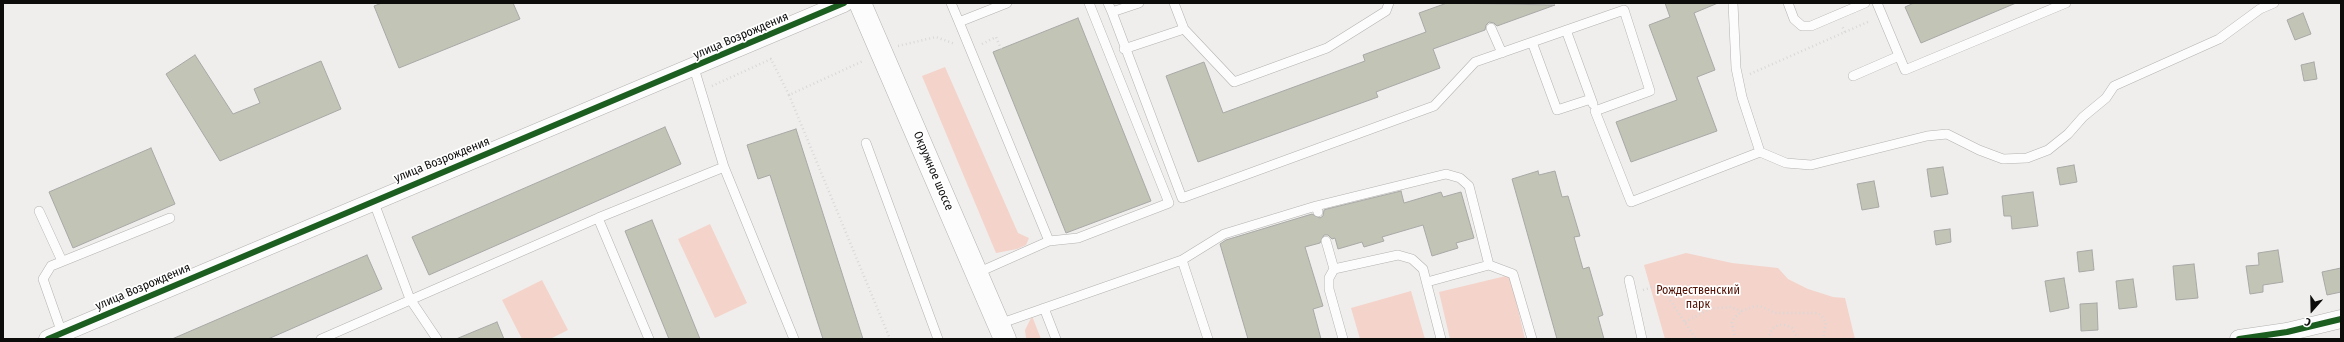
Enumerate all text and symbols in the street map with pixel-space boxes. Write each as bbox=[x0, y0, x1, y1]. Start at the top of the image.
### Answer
street label: улица Возрождения bbox=[691, 9, 791, 63]
street label: Окружное шоссе bbox=[910, 129, 956, 213]
street label: улица Возрождения bbox=[392, 134, 492, 186]
street label: улица Возрождения bbox=[93, 260, 193, 314]
park label: Рождественский парк bbox=[1656, 284, 1740, 312]
north arrow bbox=[2292, 290, 2332, 330]
text: С bbox=[2303, 315, 2313, 329]

